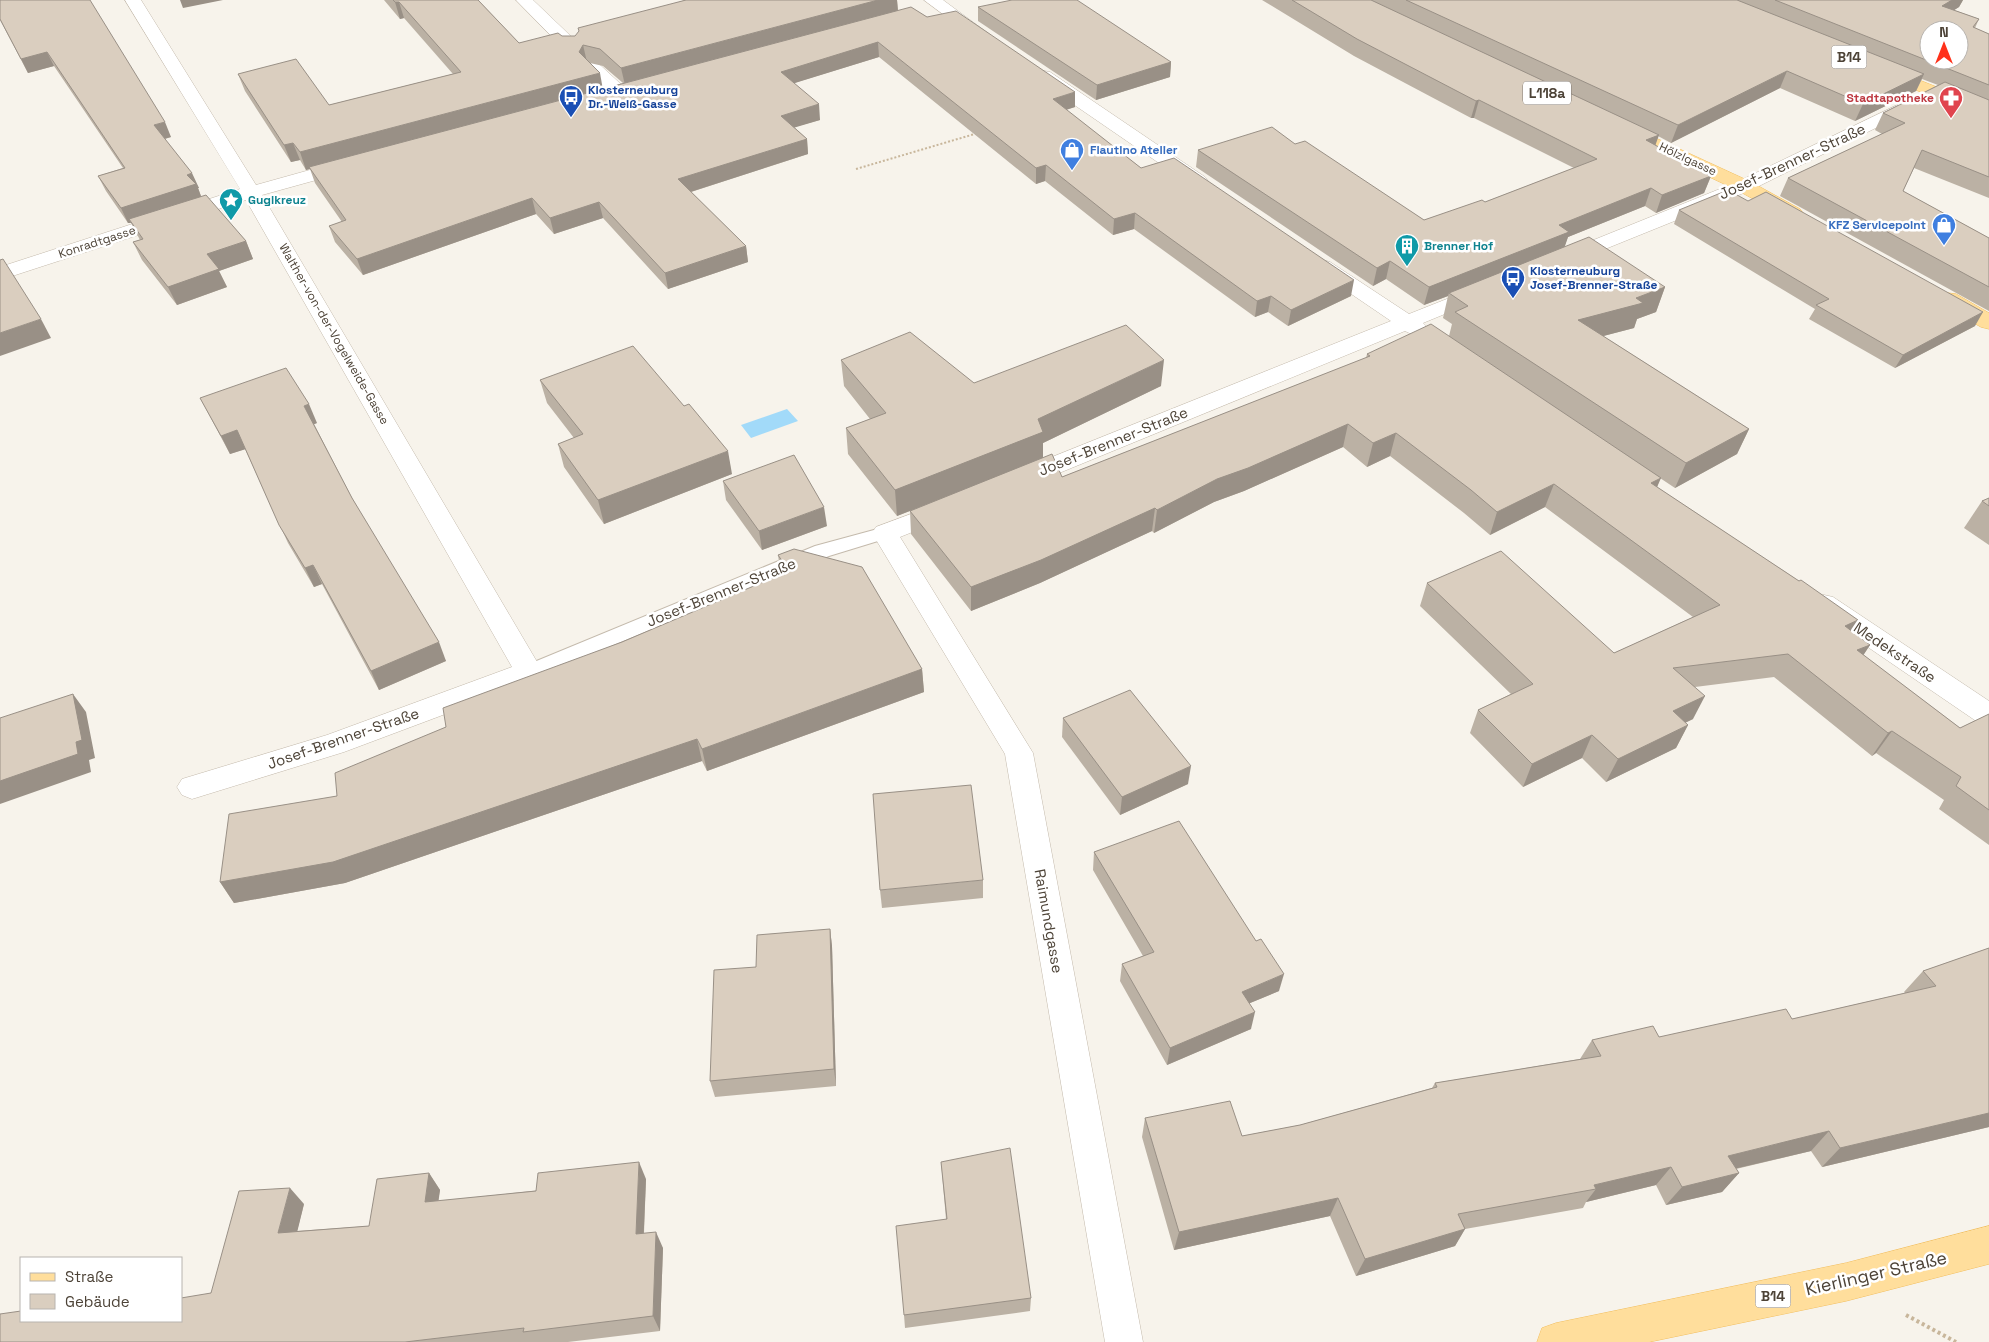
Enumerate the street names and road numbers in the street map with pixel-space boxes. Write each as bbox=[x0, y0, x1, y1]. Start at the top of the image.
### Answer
road number: B14 bbox=[1832, 46, 1866, 68]
road number: L118a bbox=[1523, 82, 1571, 105]
street label: Josef-Brenner-Straße bbox=[1716, 119, 1868, 203]
street label: Hölzlgasse bbox=[1657, 139, 1719, 179]
street label: Konradtgasse bbox=[56, 222, 138, 262]
street label: Walther-von-der-Vogelweide-Gasse bbox=[275, 241, 393, 427]
street label: Josef-Brenner-Straße bbox=[1036, 402, 1191, 480]
street label: Josef-Brenner-Straße bbox=[644, 553, 799, 631]
street label: Medekstraße bbox=[1850, 617, 1940, 687]
street label: Josef-Brenner-Straße bbox=[265, 703, 422, 773]
street label: Raimundgasse bbox=[1030, 867, 1068, 975]
street label: Kierlinger Straße bbox=[1803, 1246, 1949, 1300]
road number: B14 bbox=[1756, 1284, 1790, 1308]

